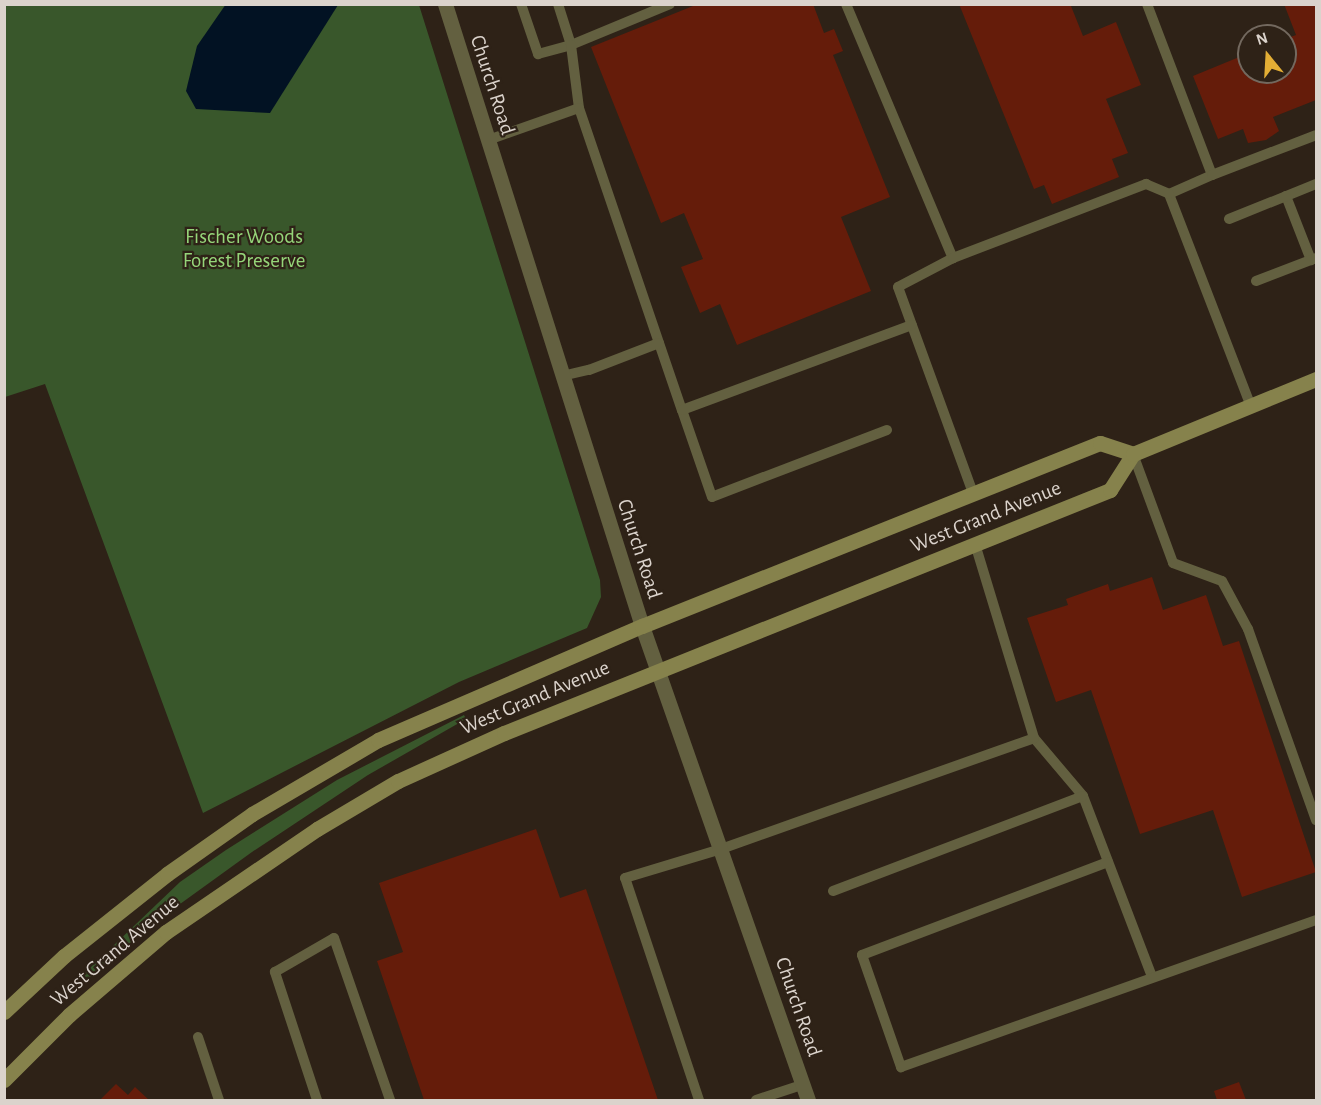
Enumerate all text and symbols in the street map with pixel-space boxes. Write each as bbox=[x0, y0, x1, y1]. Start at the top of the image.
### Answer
north arrow bbox=[1237, 24, 1297, 84]
text: N bbox=[1254, 29, 1270, 48]
street label: Church Road bbox=[464, 32, 520, 138]
park label: Fischer Woods Forest Preserve bbox=[183, 224, 305, 274]
street label: West Grand Avenue bbox=[907, 475, 1065, 559]
street label: Church Road bbox=[611, 496, 667, 602]
street label: West Grand Avenue bbox=[456, 655, 614, 741]
street label: West Grand Avenue bbox=[46, 890, 184, 1012]
street label: Church Road bbox=[769, 954, 827, 1060]

